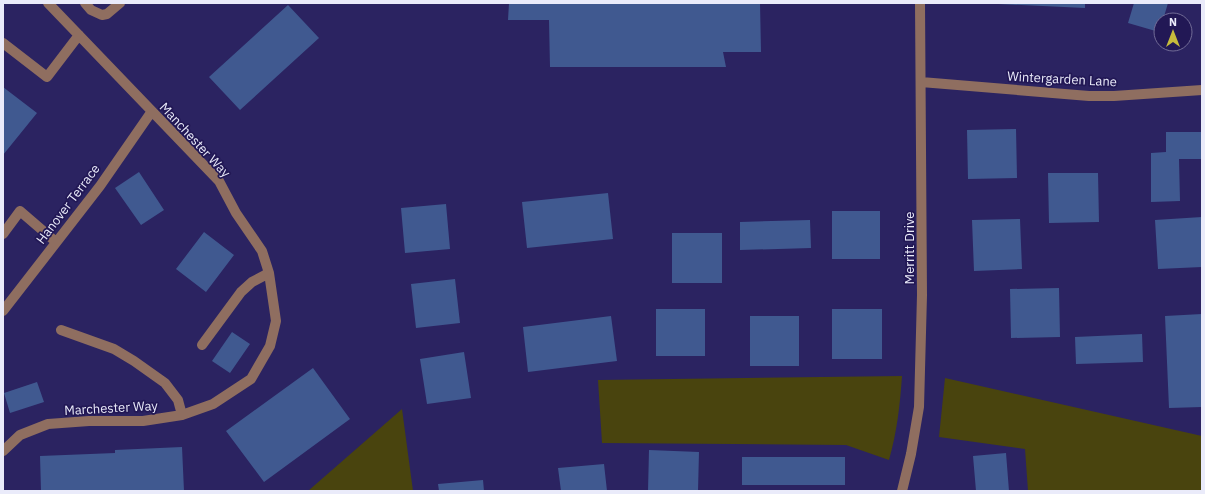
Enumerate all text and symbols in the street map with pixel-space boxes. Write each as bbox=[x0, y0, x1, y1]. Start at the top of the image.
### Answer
north arrow bbox=[1153, 12, 1193, 52]
text: N bbox=[1169, 15, 1177, 29]
street label: Wintergarden Lane bbox=[1007, 68, 1117, 90]
street label: Manchester Way bbox=[156, 99, 234, 181]
street label: Hanover Terrace bbox=[32, 161, 104, 247]
street label: Merritt Drive bbox=[901, 212, 918, 284]
street label: Marchester Way bbox=[64, 397, 159, 419]

